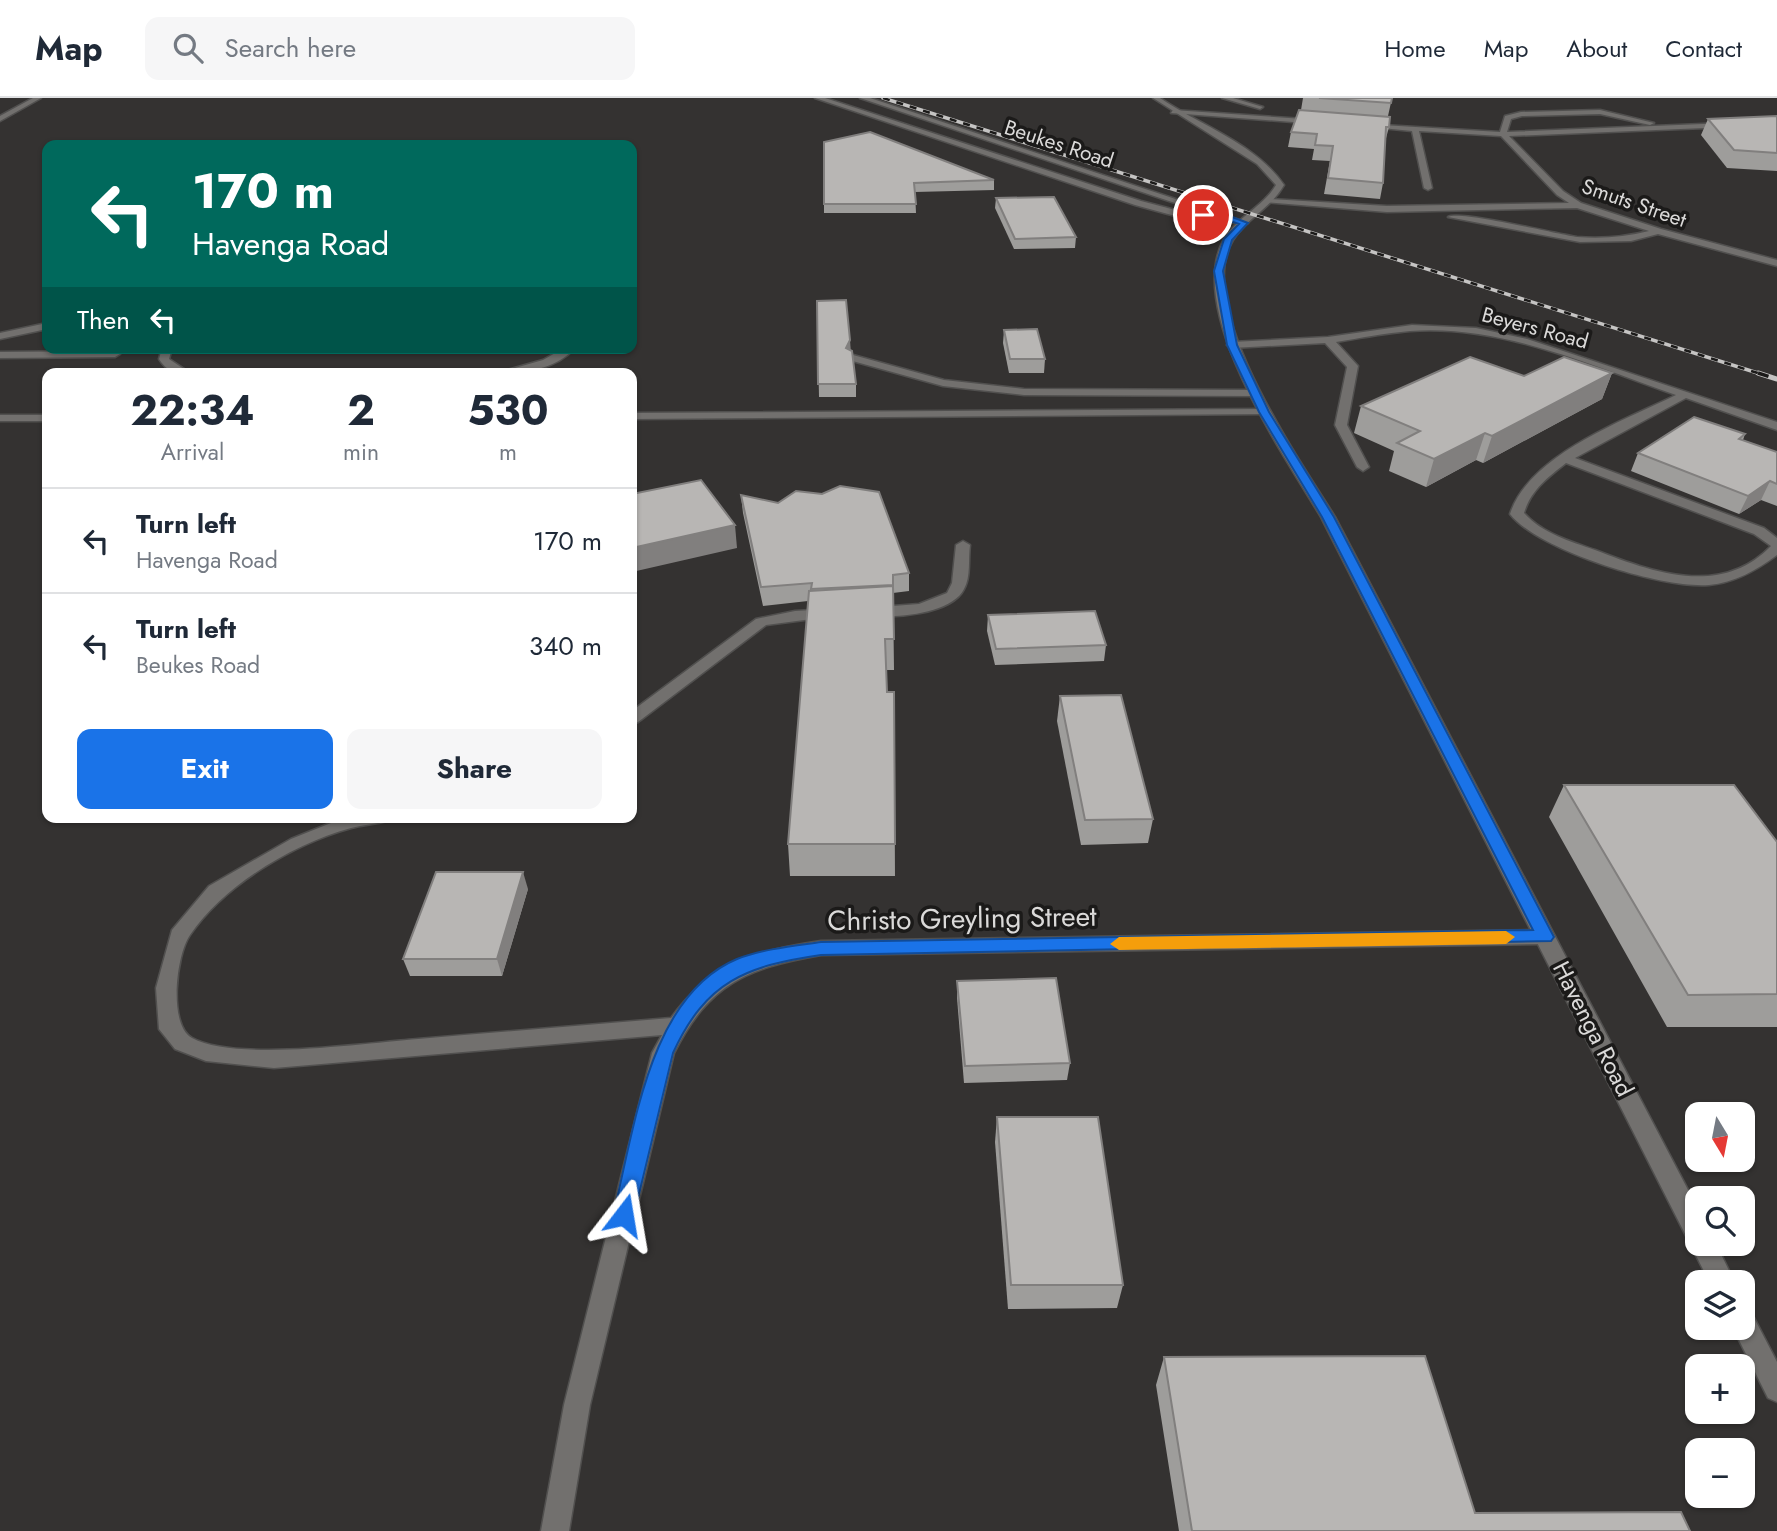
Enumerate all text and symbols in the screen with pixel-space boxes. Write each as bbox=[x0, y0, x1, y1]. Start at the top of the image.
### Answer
search box bbox=[145, 17, 635, 80]
text: Map bbox=[35, 25, 103, 72]
icon: search bbox=[169, 29, 207, 67]
text: Search here bbox=[225, 29, 356, 67]
text: Home bbox=[1384, 31, 1446, 66]
text: Map bbox=[1484, 31, 1528, 66]
text: About bbox=[1566, 31, 1627, 66]
text: Contact bbox=[1665, 31, 1742, 66]
street label: Beukes Road bbox=[1000, 112, 1118, 176]
text: 170 m bbox=[192, 156, 334, 226]
icon: left bbox=[77, 168, 168, 259]
street label: Smuts Street bbox=[1578, 171, 1690, 235]
pin bbox=[1173, 185, 1233, 245]
icon: arrive bbox=[1184, 196, 1222, 234]
text: Havenga Road bbox=[192, 221, 389, 267]
street label: Beyers Road bbox=[1478, 299, 1592, 357]
text: Then bbox=[77, 301, 130, 339]
icon: left bbox=[144, 301, 182, 339]
text: 22:34 bbox=[130, 380, 255, 441]
text: 2 bbox=[347, 380, 375, 441]
text: 530 bbox=[467, 380, 548, 441]
text: Arrival bbox=[161, 435, 224, 469]
text: min bbox=[343, 435, 379, 469]
text: m bbox=[499, 435, 517, 469]
text: Turn left bbox=[136, 505, 236, 543]
icon: left bbox=[77, 522, 115, 560]
text: 170 m bbox=[533, 522, 602, 560]
text: Havenga Road bbox=[136, 543, 278, 577]
text: Turn left bbox=[136, 610, 236, 648]
icon: left bbox=[77, 627, 115, 665]
text: 340 m bbox=[529, 627, 602, 665]
text: Beukes Road bbox=[136, 648, 260, 682]
button: Exit bbox=[77, 729, 333, 809]
button: Share bbox=[347, 729, 602, 809]
street label: Christo Greyling Street bbox=[827, 896, 1097, 941]
street label: Havenga Road bbox=[1544, 955, 1643, 1103]
north arrow bbox=[1685, 1102, 1755, 1172]
map controls bbox=[1685, 1102, 1755, 1508]
position arrow bbox=[587, 1178, 661, 1252]
button: search bbox=[1685, 1186, 1755, 1256]
button: layers bbox=[1685, 1270, 1755, 1340]
button: + bbox=[1685, 1354, 1755, 1424]
button: − bbox=[1685, 1438, 1755, 1508]

